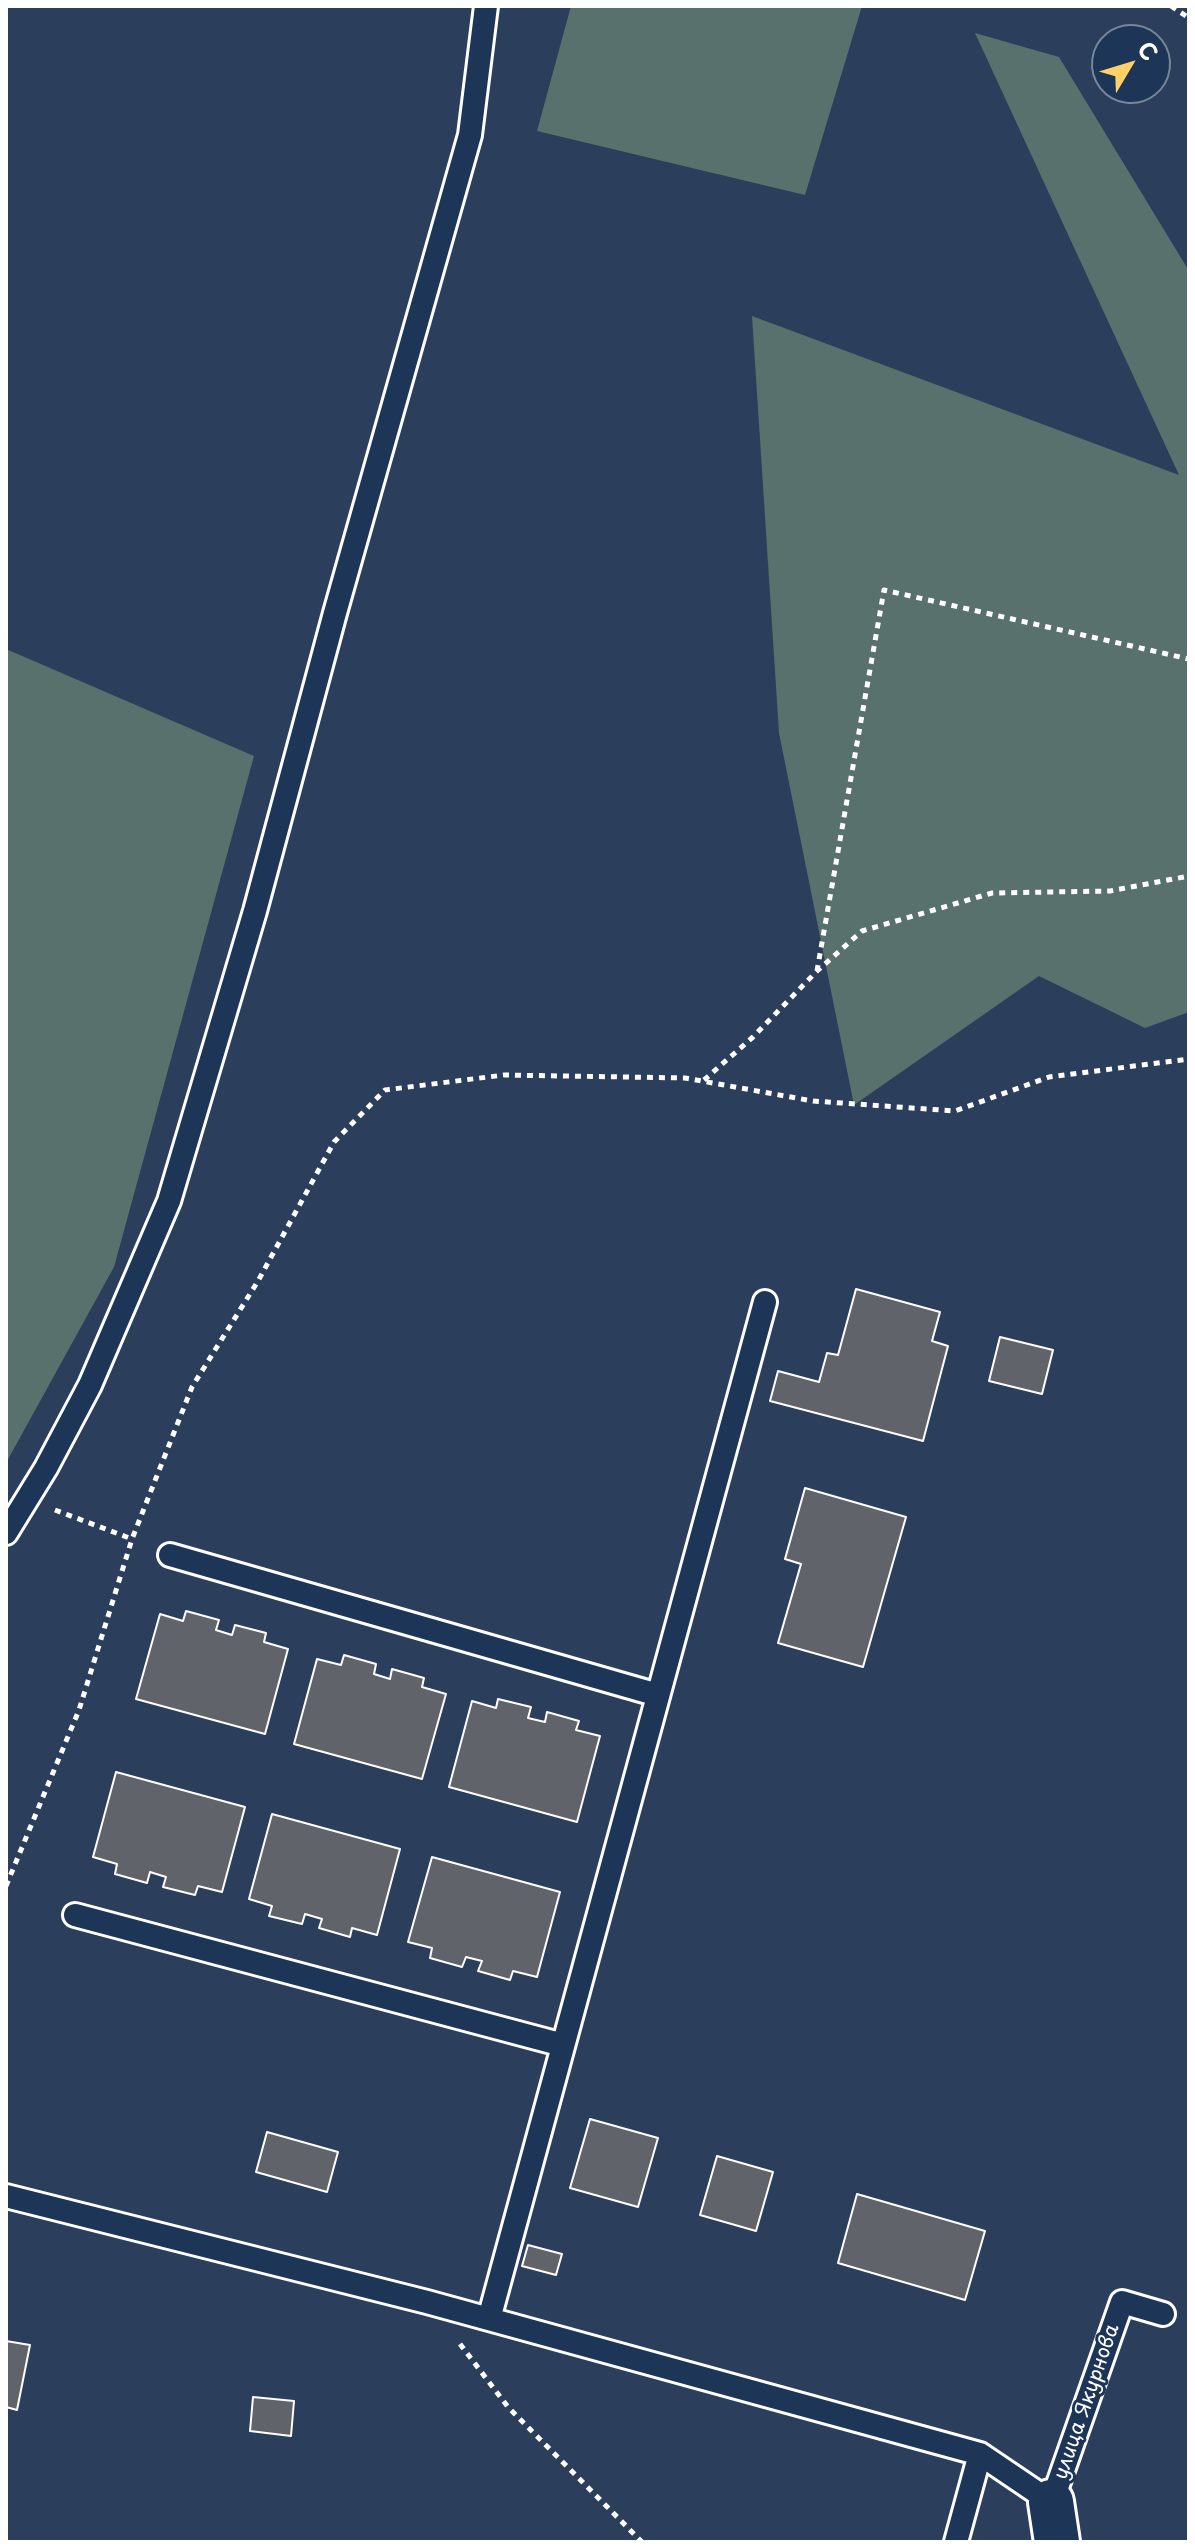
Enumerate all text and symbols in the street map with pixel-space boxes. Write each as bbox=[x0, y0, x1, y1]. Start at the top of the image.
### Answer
north arrow bbox=[1091, 24, 1171, 104]
text: С bbox=[1131, 33, 1167, 67]
street label: улица Якурнова bbox=[1049, 2321, 1125, 2483]

